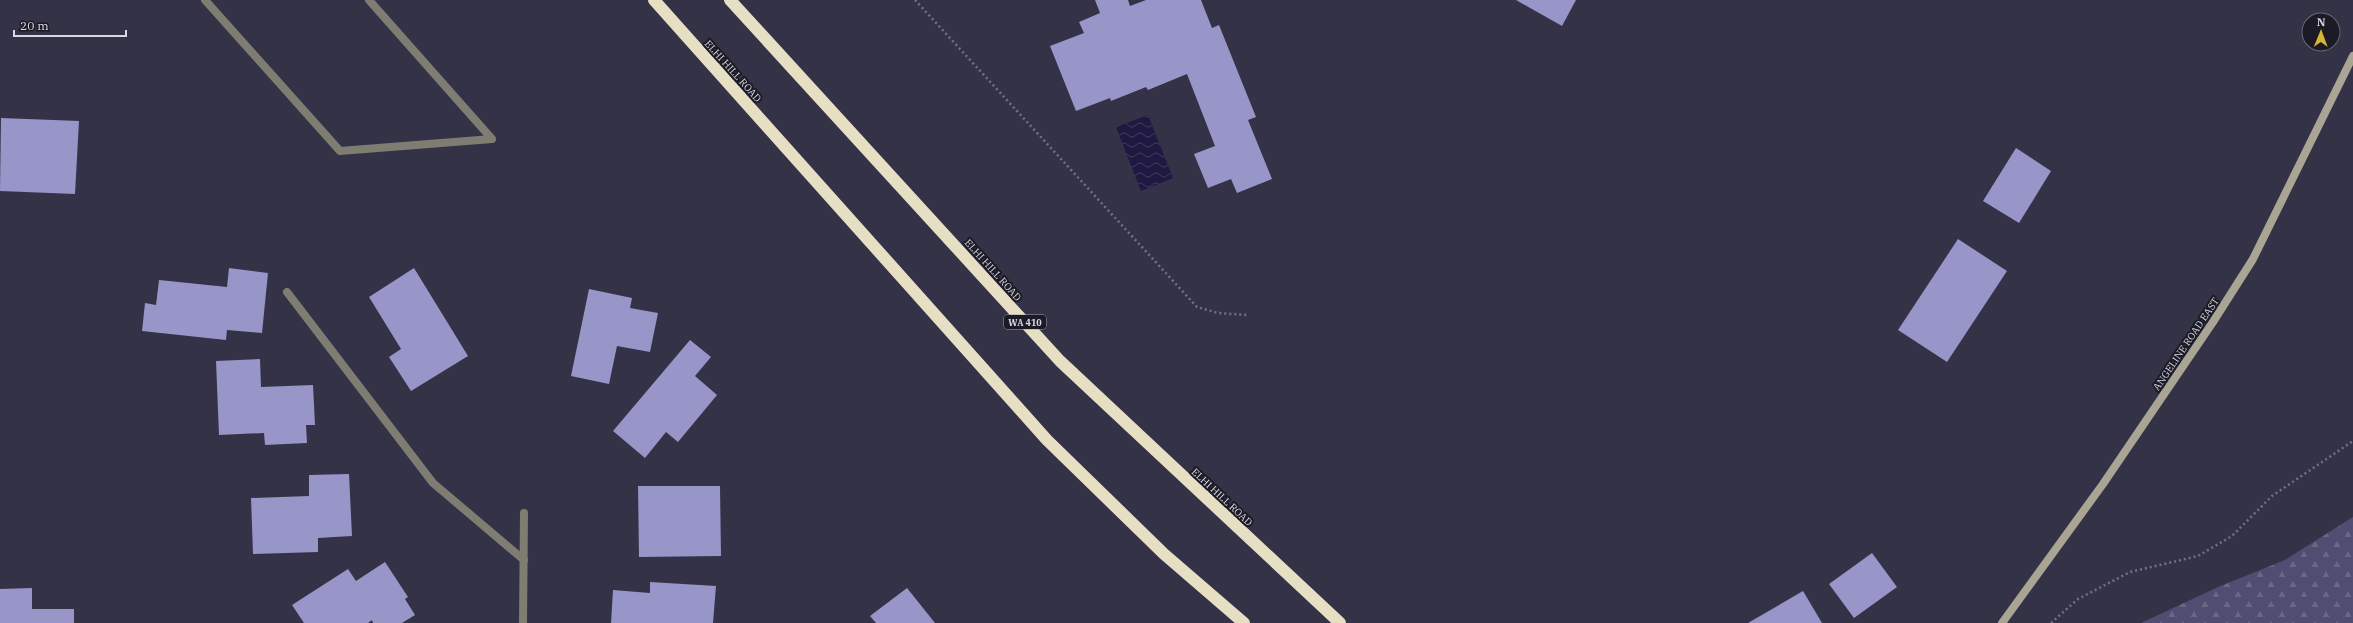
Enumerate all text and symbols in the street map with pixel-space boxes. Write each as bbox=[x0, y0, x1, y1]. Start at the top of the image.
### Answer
scale bar bbox=[14, 12, 126, 38]
north arrow bbox=[2301, 12, 2341, 52]
text: N bbox=[2317, 15, 2326, 29]
text: 20 m bbox=[20, 18, 49, 33]
street label: ELHI HILL ROAD bbox=[702, 37, 764, 105]
street label: ELHI HILL ROAD bbox=[962, 236, 1024, 304]
street label: ANGELINE ROAD EAST bbox=[2150, 295, 2222, 393]
road number: WA 410 bbox=[1004, 315, 1046, 329]
street label: ELHI HILL ROAD bbox=[1189, 465, 1255, 529]

